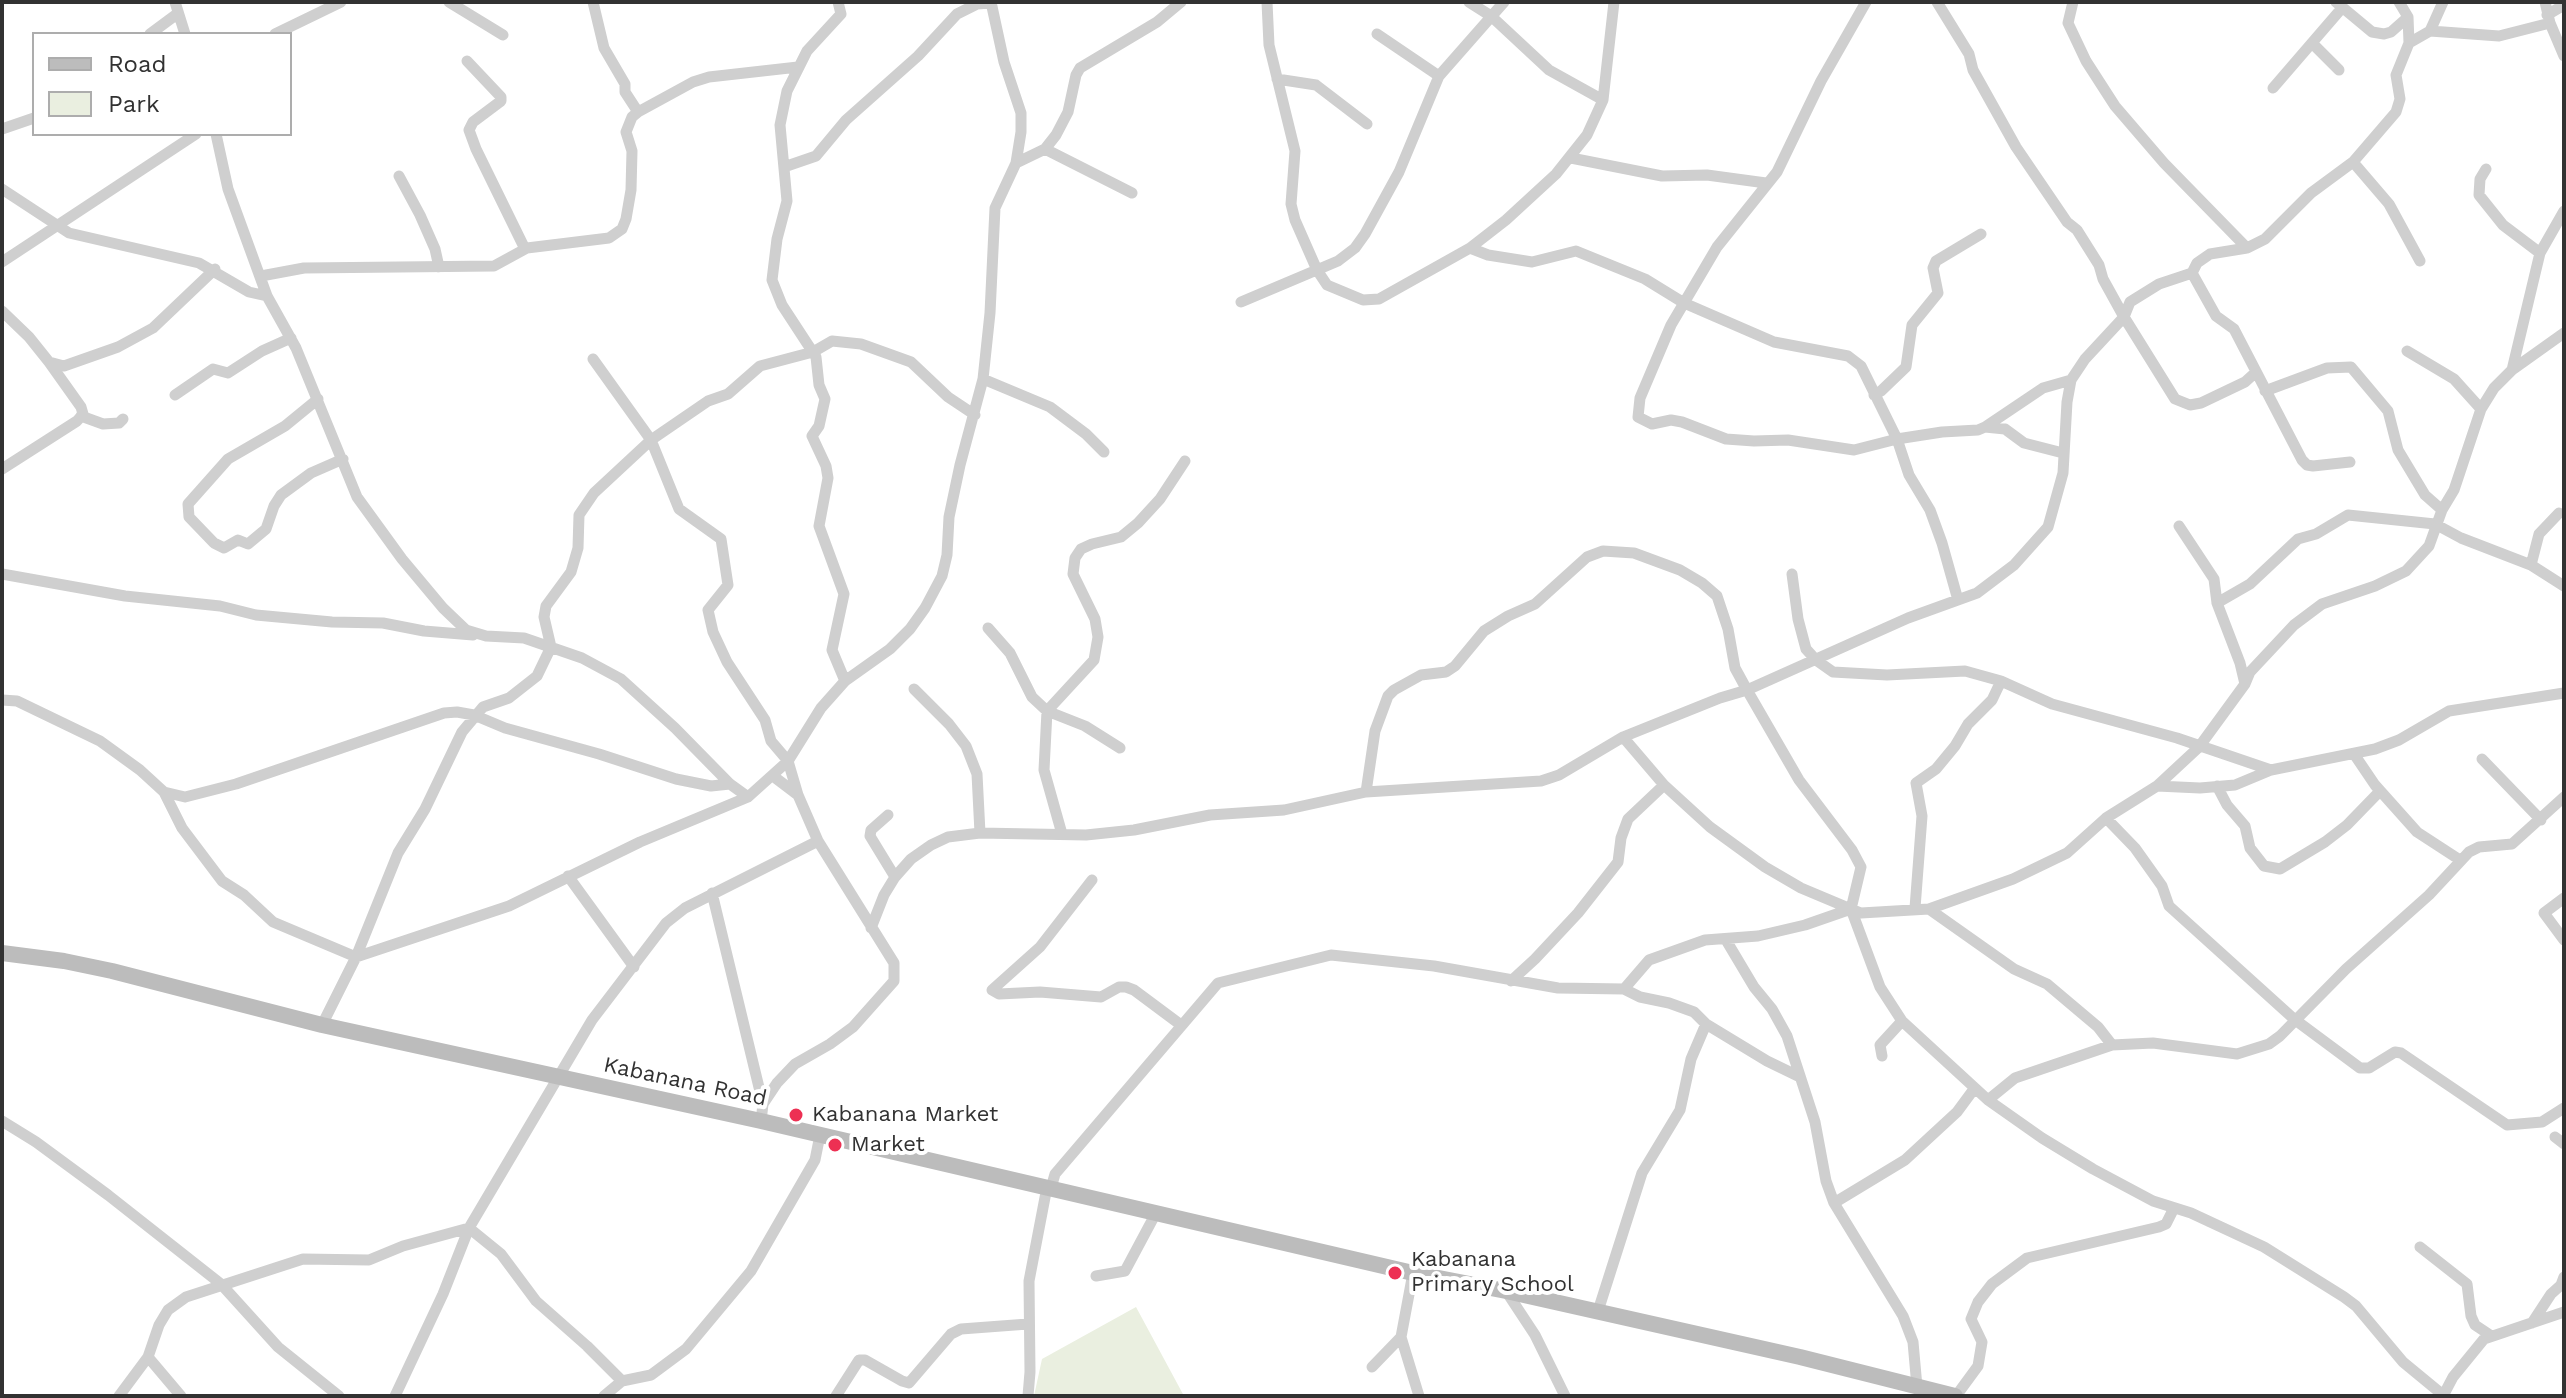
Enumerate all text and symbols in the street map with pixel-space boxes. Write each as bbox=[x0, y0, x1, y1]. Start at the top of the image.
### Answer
legend bbox=[32, 32, 292, 136]
text: Road bbox=[108, 50, 167, 78]
text: Park bbox=[108, 90, 160, 118]
street label: Kabanana Road bbox=[601, 1052, 769, 1112]
place label: Kabanana Market bbox=[812, 1102, 998, 1128]
marker: Kabanana Market bbox=[787, 1106, 805, 1124]
place label: Market bbox=[851, 1132, 925, 1158]
marker: Market bbox=[826, 1136, 844, 1154]
place label: Kabanana Primary School bbox=[1411, 1247, 1574, 1298]
marker: Kabanana Primary School bbox=[1386, 1264, 1404, 1282]

